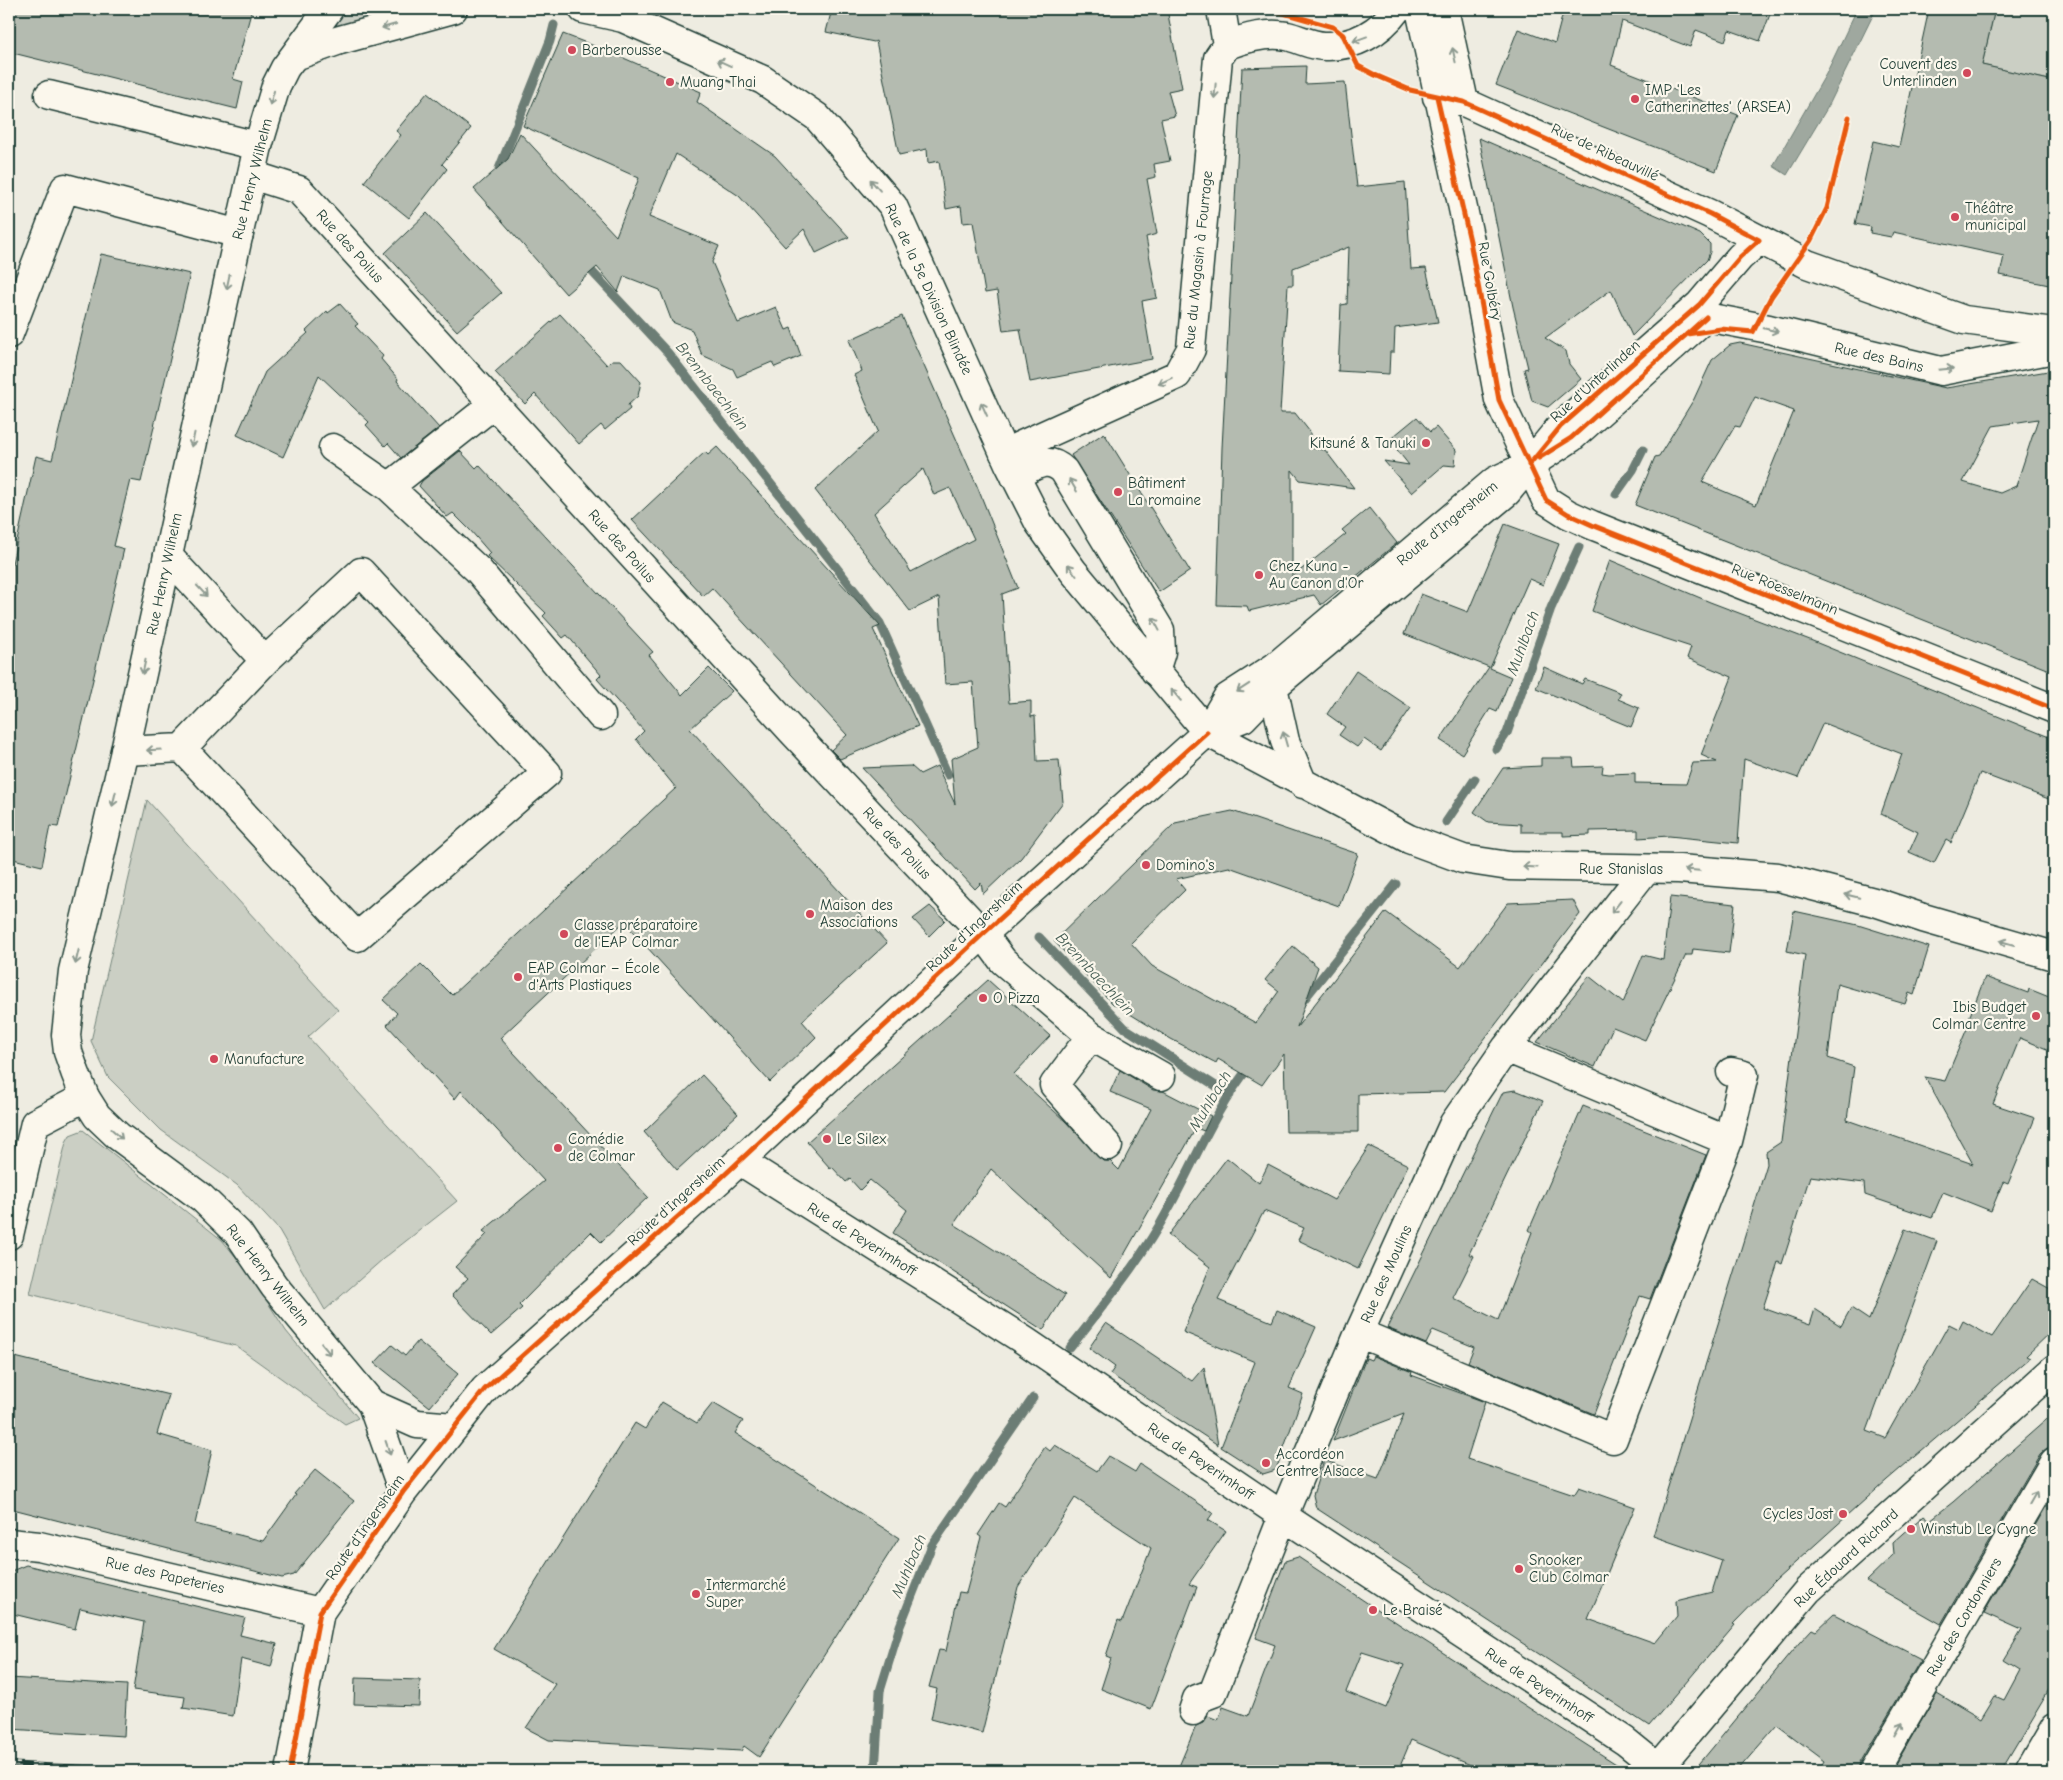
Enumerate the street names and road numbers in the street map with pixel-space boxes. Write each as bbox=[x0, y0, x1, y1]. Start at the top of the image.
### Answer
street label: Rue Henry Wilhelm bbox=[228, 116, 276, 242]
street label: Rue de Ribeauvillé bbox=[1548, 119, 1662, 185]
street label: Rue du Magasin à Fourrage bbox=[1180, 169, 1216, 350]
street label: Rue de la 5e Division Blindée bbox=[881, 200, 977, 378]
street label: Rue des Poilus bbox=[312, 206, 388, 286]
street label: Rue Golbéry bbox=[1474, 240, 1506, 322]
street label: Rue d'Unterlinden bbox=[1546, 336, 1644, 426]
street label: Rue des Bains bbox=[1833, 338, 1925, 376]
street label: Route d'Ingersheim bbox=[1393, 477, 1501, 569]
street label: Rue des Poilus bbox=[584, 506, 660, 586]
street label: Rue Henry Wilhelm bbox=[142, 511, 186, 637]
street label: Rue Roesselmann bbox=[1729, 559, 1841, 619]
street label: Rue des Poilus bbox=[859, 803, 935, 883]
street label: Rue Stanislas bbox=[1579, 860, 1663, 878]
street label: Route d'Ingersheim bbox=[922, 877, 1026, 975]
street label: Route d'Ingersheim bbox=[624, 1153, 728, 1249]
street label: Rue de Peyerimhoff bbox=[804, 1198, 920, 1280]
street label: Rue Henry Wilhelm bbox=[223, 1220, 313, 1330]
street label: Rue des Moulins bbox=[1356, 1222, 1416, 1326]
street label: Rue de Peyerimhoff bbox=[1144, 1419, 1258, 1504]
street label: Route d'Ingersheim bbox=[322, 1471, 408, 1583]
street label: Rue Édouard Richard bbox=[1789, 1504, 1902, 1611]
street label: Rue des Papeteries bbox=[104, 1553, 226, 1597]
street label: Rue des Cordonniers bbox=[1923, 1554, 2005, 1680]
street label: Rue de Peyerimhoff bbox=[1482, 1643, 1597, 1727]

